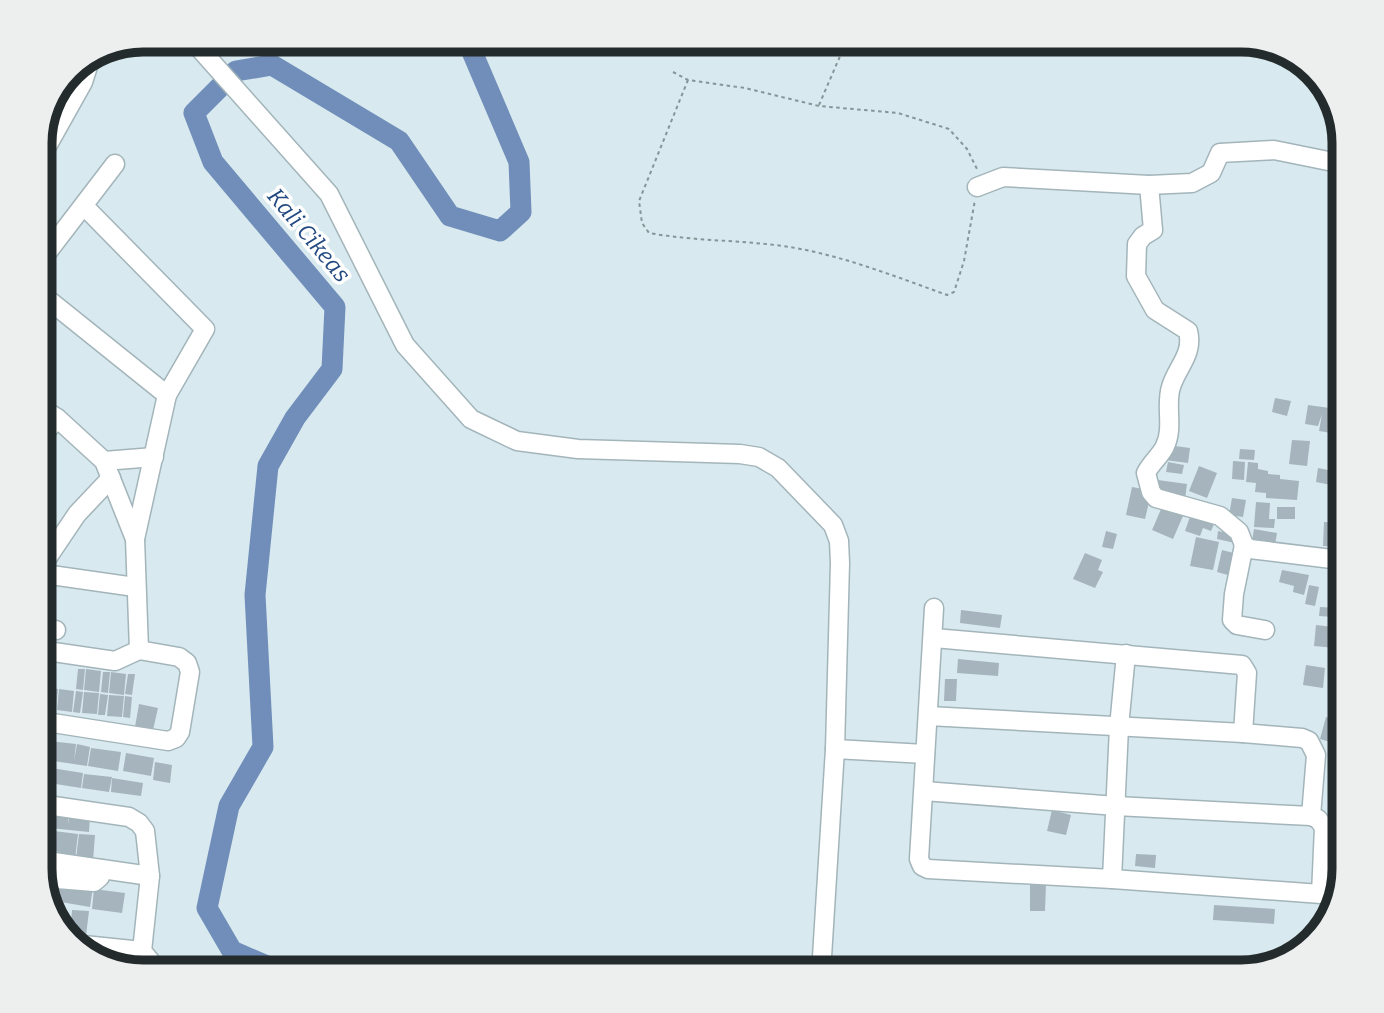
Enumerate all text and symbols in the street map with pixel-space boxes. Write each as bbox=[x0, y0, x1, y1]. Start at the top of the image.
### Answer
water label: Kali Cikeas bbox=[262, 182, 356, 288]

